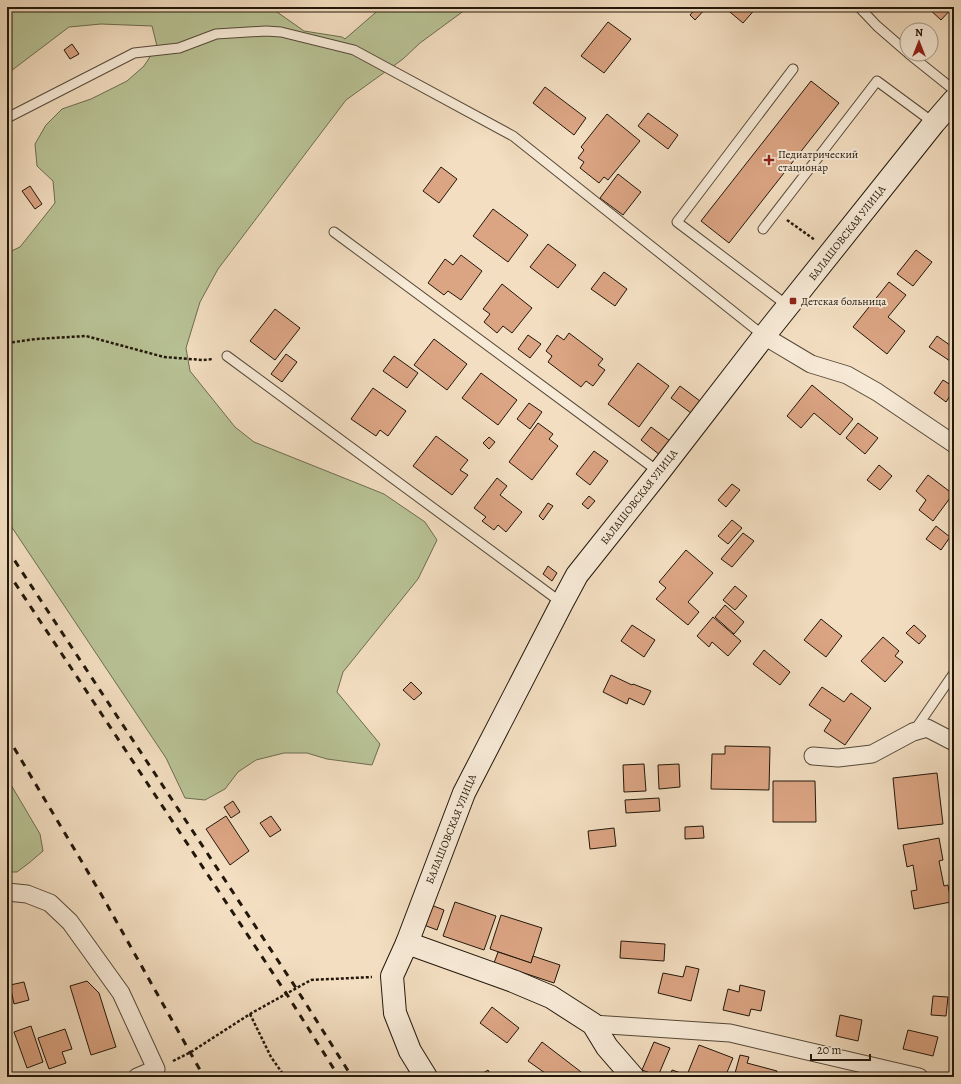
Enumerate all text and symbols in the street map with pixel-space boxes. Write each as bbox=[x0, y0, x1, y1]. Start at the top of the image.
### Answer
north arrow bbox=[899, 22, 939, 62]
text: N bbox=[915, 25, 923, 40]
place label: Педиатрический стационар bbox=[778, 147, 858, 175]
marker: Педиатрический стационар bbox=[763, 154, 775, 166]
street label: БАЛАШОВСКАЯ УЛИЦА bbox=[805, 182, 889, 284]
place label: Детская больница bbox=[801, 294, 887, 309]
marker: Детская больница bbox=[788, 296, 798, 306]
street label: БАЛАШОВСКАЯ УЛИЦА bbox=[597, 446, 681, 548]
street label: БАЛАШОВСКАЯ УЛИЦА bbox=[422, 771, 480, 886]
scale bar bbox=[811, 1036, 870, 1062]
text: 20 m bbox=[817, 1042, 841, 1058]

